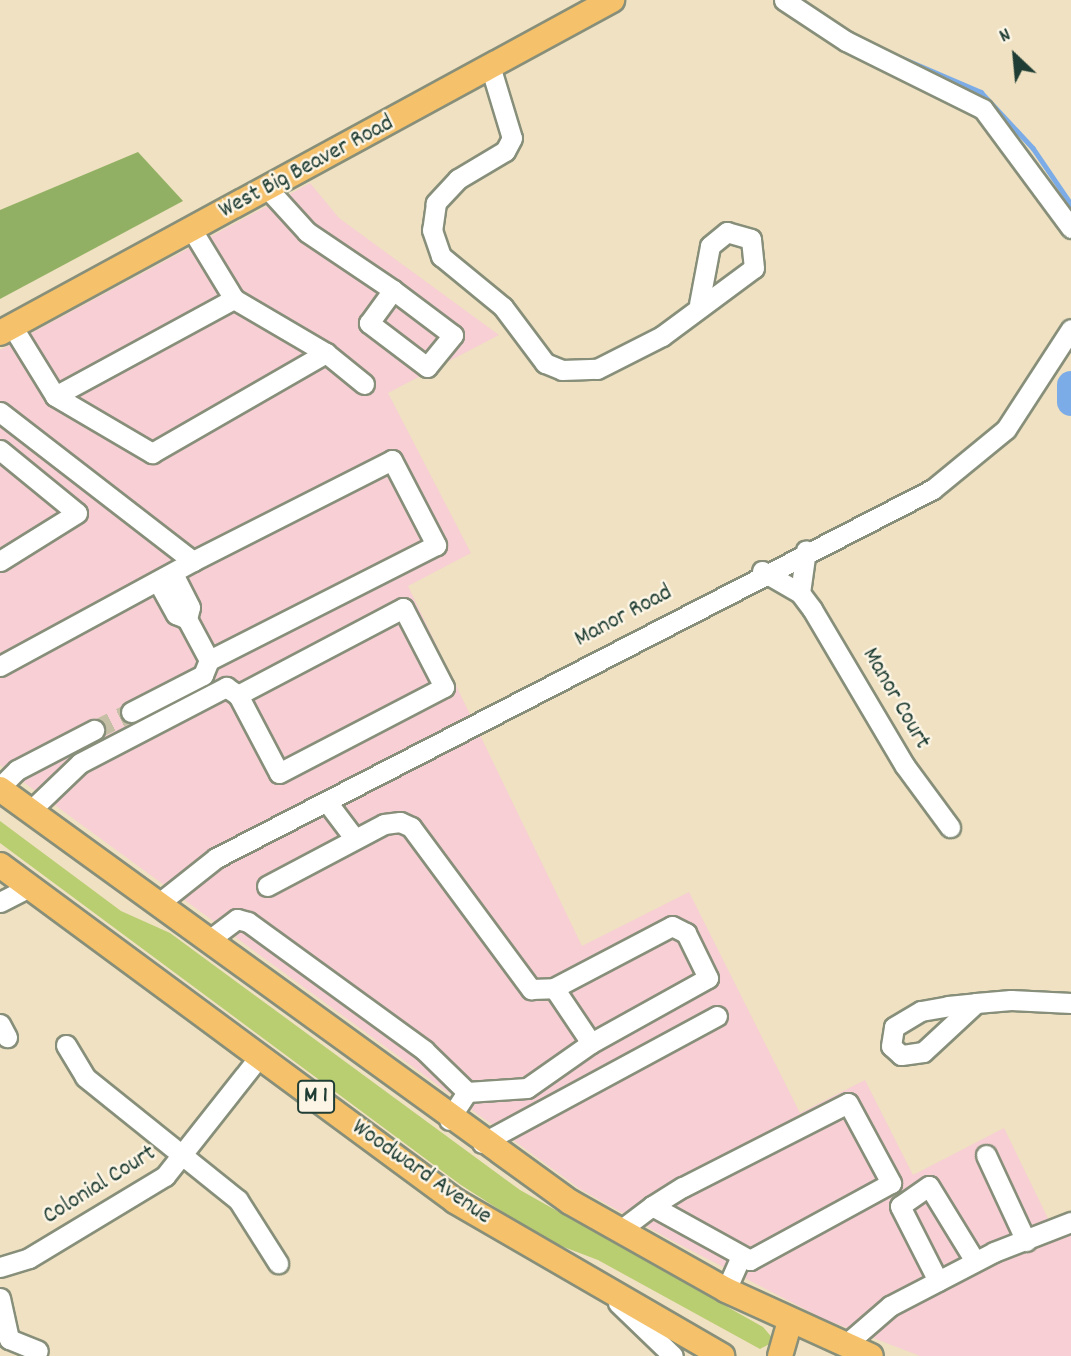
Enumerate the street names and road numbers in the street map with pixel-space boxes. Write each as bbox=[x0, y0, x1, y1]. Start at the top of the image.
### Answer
street label: West Big Beaver Road bbox=[215, 110, 399, 226]
street label: Manor Road bbox=[570, 579, 678, 655]
street label: Manor Court bbox=[854, 643, 936, 755]
road number: M 1 bbox=[297, 1078, 335, 1116]
street label: Woodward Avenue bbox=[345, 1114, 497, 1232]
street label: Colonial Court bbox=[38, 1140, 162, 1232]

